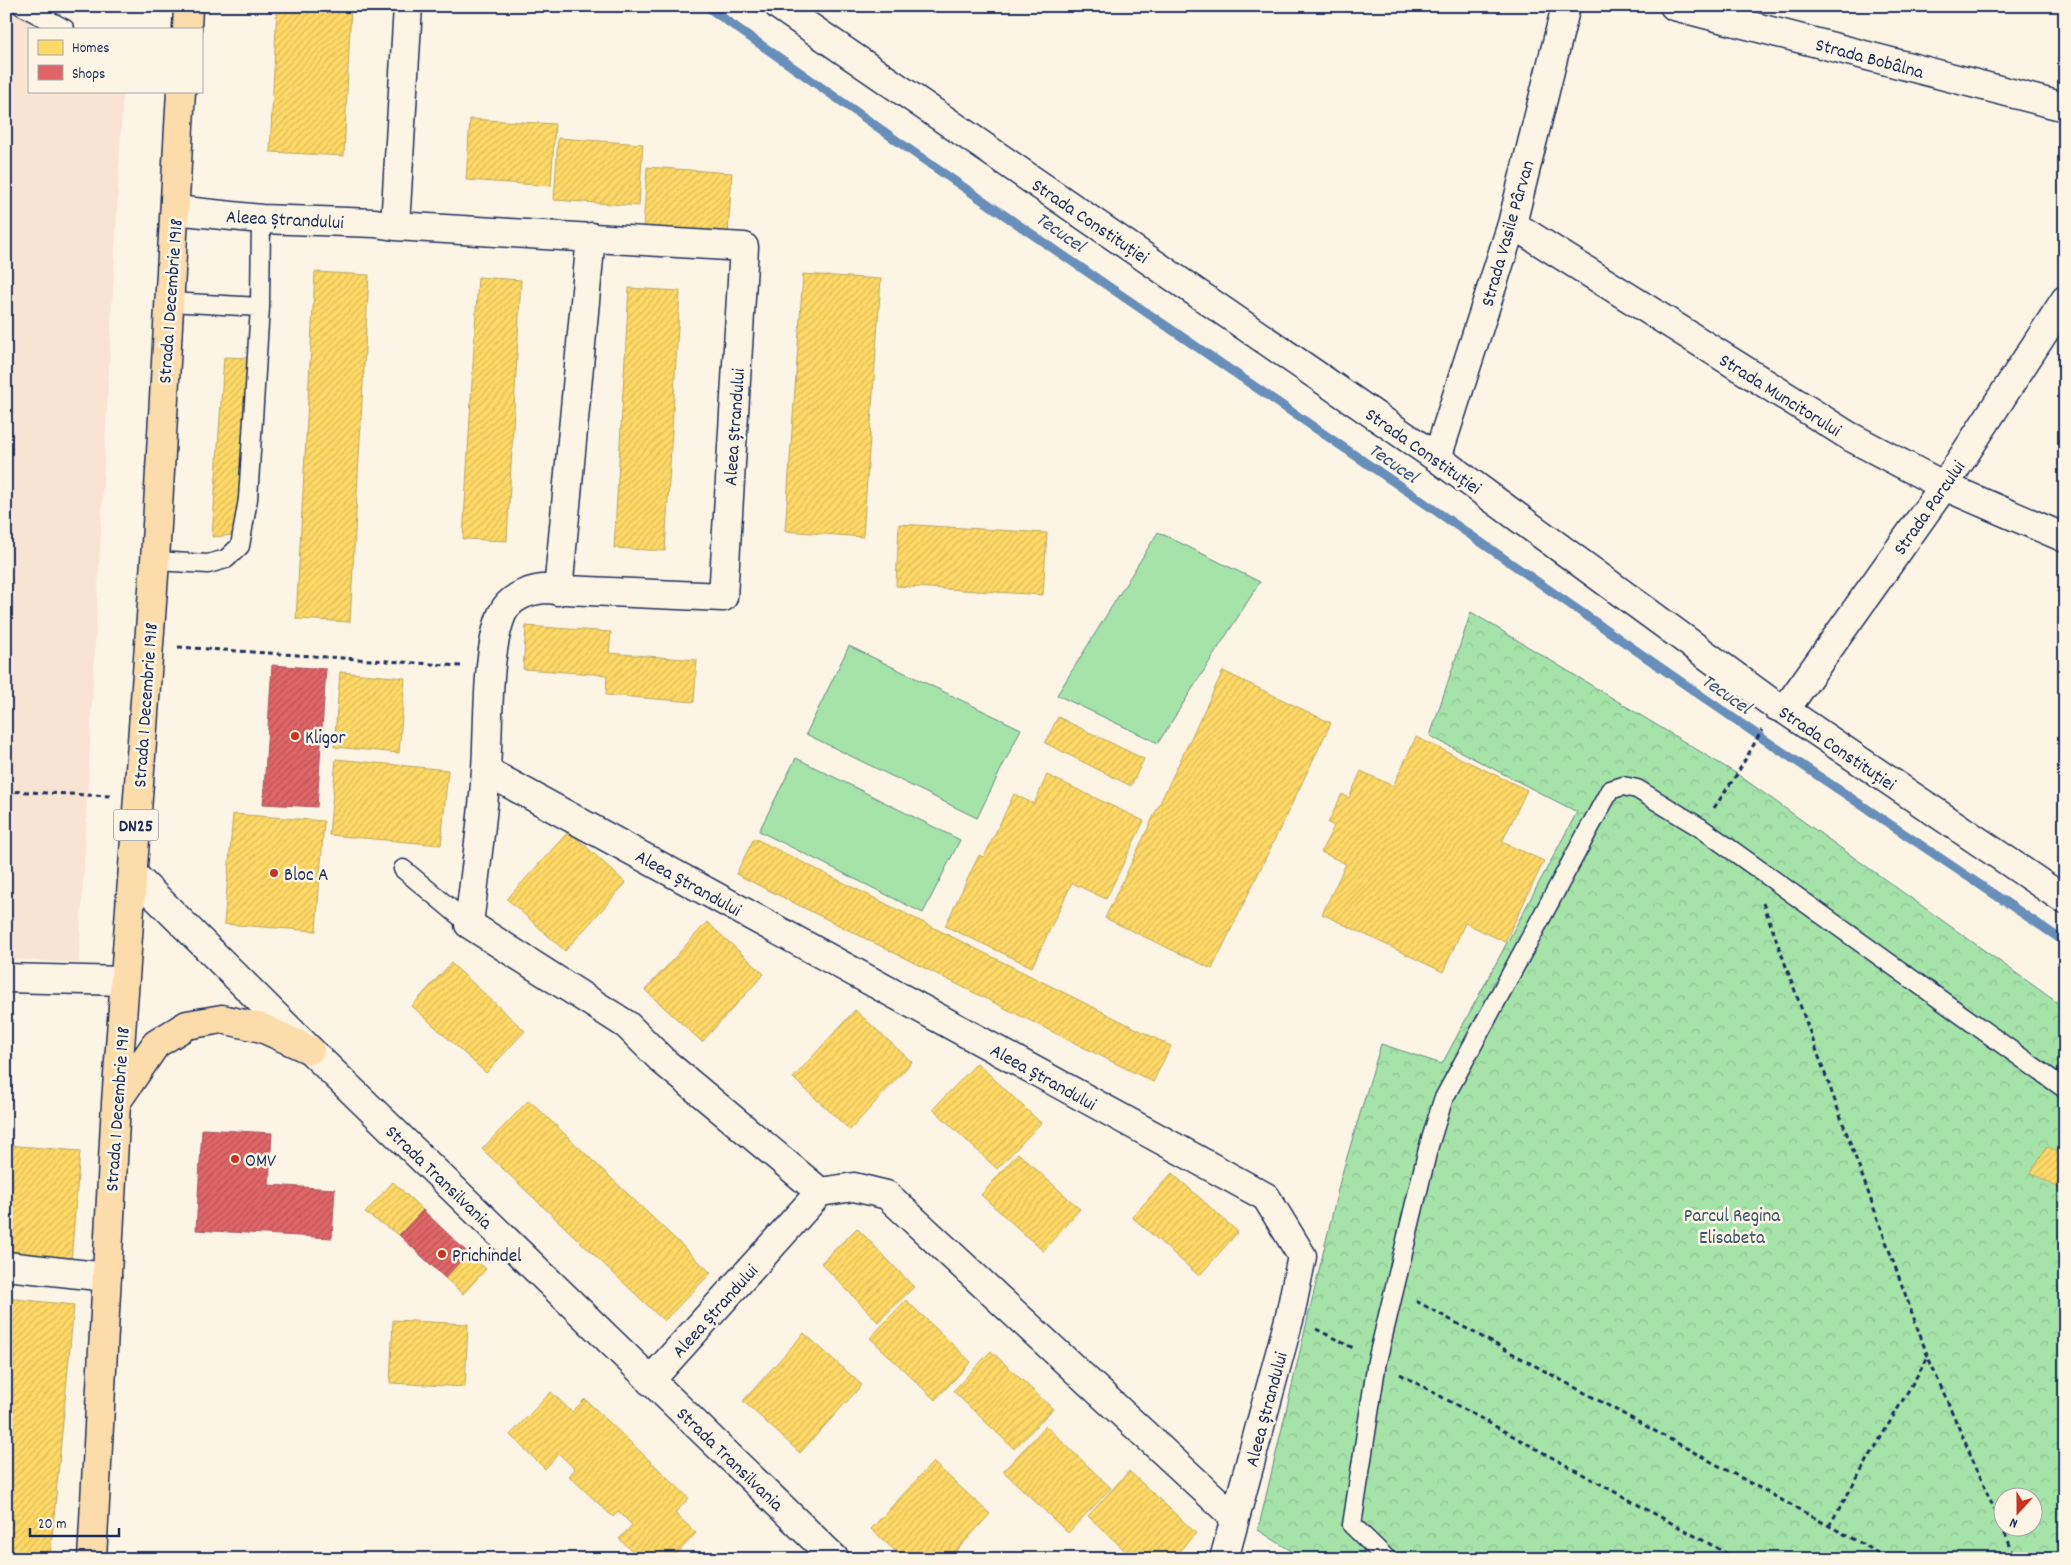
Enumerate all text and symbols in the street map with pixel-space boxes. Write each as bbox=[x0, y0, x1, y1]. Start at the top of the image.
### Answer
legend bbox=[28, 28, 202, 92]
street label: Strada Bobâlna bbox=[1812, 33, 1927, 88]
text: Homes bbox=[72, 38, 110, 60]
text: Shops bbox=[72, 64, 105, 86]
street label: Strada Vasile Pârvan bbox=[1476, 158, 1543, 310]
street label: Strada Constituției bbox=[1025, 174, 1153, 272]
street label: Aleea Ștrandului bbox=[225, 205, 345, 238]
water label: Tecucel bbox=[1029, 206, 1092, 262]
street label: Strada 1 Decembrie 1918 bbox=[153, 218, 192, 385]
street label: Strada Muncitorului bbox=[1713, 349, 1846, 446]
street label: Aleea Ștrandului bbox=[719, 367, 754, 487]
street label: Strada Constituției bbox=[1358, 403, 1486, 503]
water label: Tecucel bbox=[1362, 437, 1425, 493]
street label: Strada Parcului bbox=[1888, 456, 1974, 562]
street label: Strada 1 Decembrie 1918 bbox=[128, 622, 167, 789]
water label: Tecucel bbox=[1695, 668, 1758, 724]
street label: Strada Constituției bbox=[1772, 701, 1900, 799]
place label: Kligor bbox=[305, 726, 346, 753]
marker: Kligor bbox=[289, 730, 301, 742]
road number: DN25 bbox=[114, 810, 158, 840]
street label: Aleea Ștrandului bbox=[629, 845, 746, 926]
place label: Bloc A bbox=[284, 863, 328, 890]
marker: Bloc A bbox=[268, 867, 280, 879]
street label: Strada 1 Decembrie 1918 bbox=[100, 1026, 139, 1193]
street label: Aleea Ștrandului bbox=[984, 1039, 1101, 1120]
street label: Strada Transilvania bbox=[378, 1120, 498, 1238]
place label: OMV bbox=[245, 1149, 276, 1176]
marker: OMV bbox=[229, 1153, 241, 1165]
park label: Parcul Regina Elisabeta bbox=[1684, 1204, 1781, 1253]
place label: Prichindel bbox=[452, 1244, 522, 1271]
marker: Prichindel bbox=[436, 1248, 448, 1260]
street label: Aleea Ștrandului bbox=[667, 1259, 766, 1365]
street label: Aleea Ștrandului bbox=[1240, 1349, 1297, 1470]
street label: Strada Transilvania bbox=[669, 1402, 789, 1520]
north arrow bbox=[1994, 1488, 2044, 1538]
scale bar bbox=[30, 1505, 119, 1537]
text: N bbox=[2007, 1512, 2021, 1533]
text: 20 m bbox=[38, 1514, 66, 1536]

